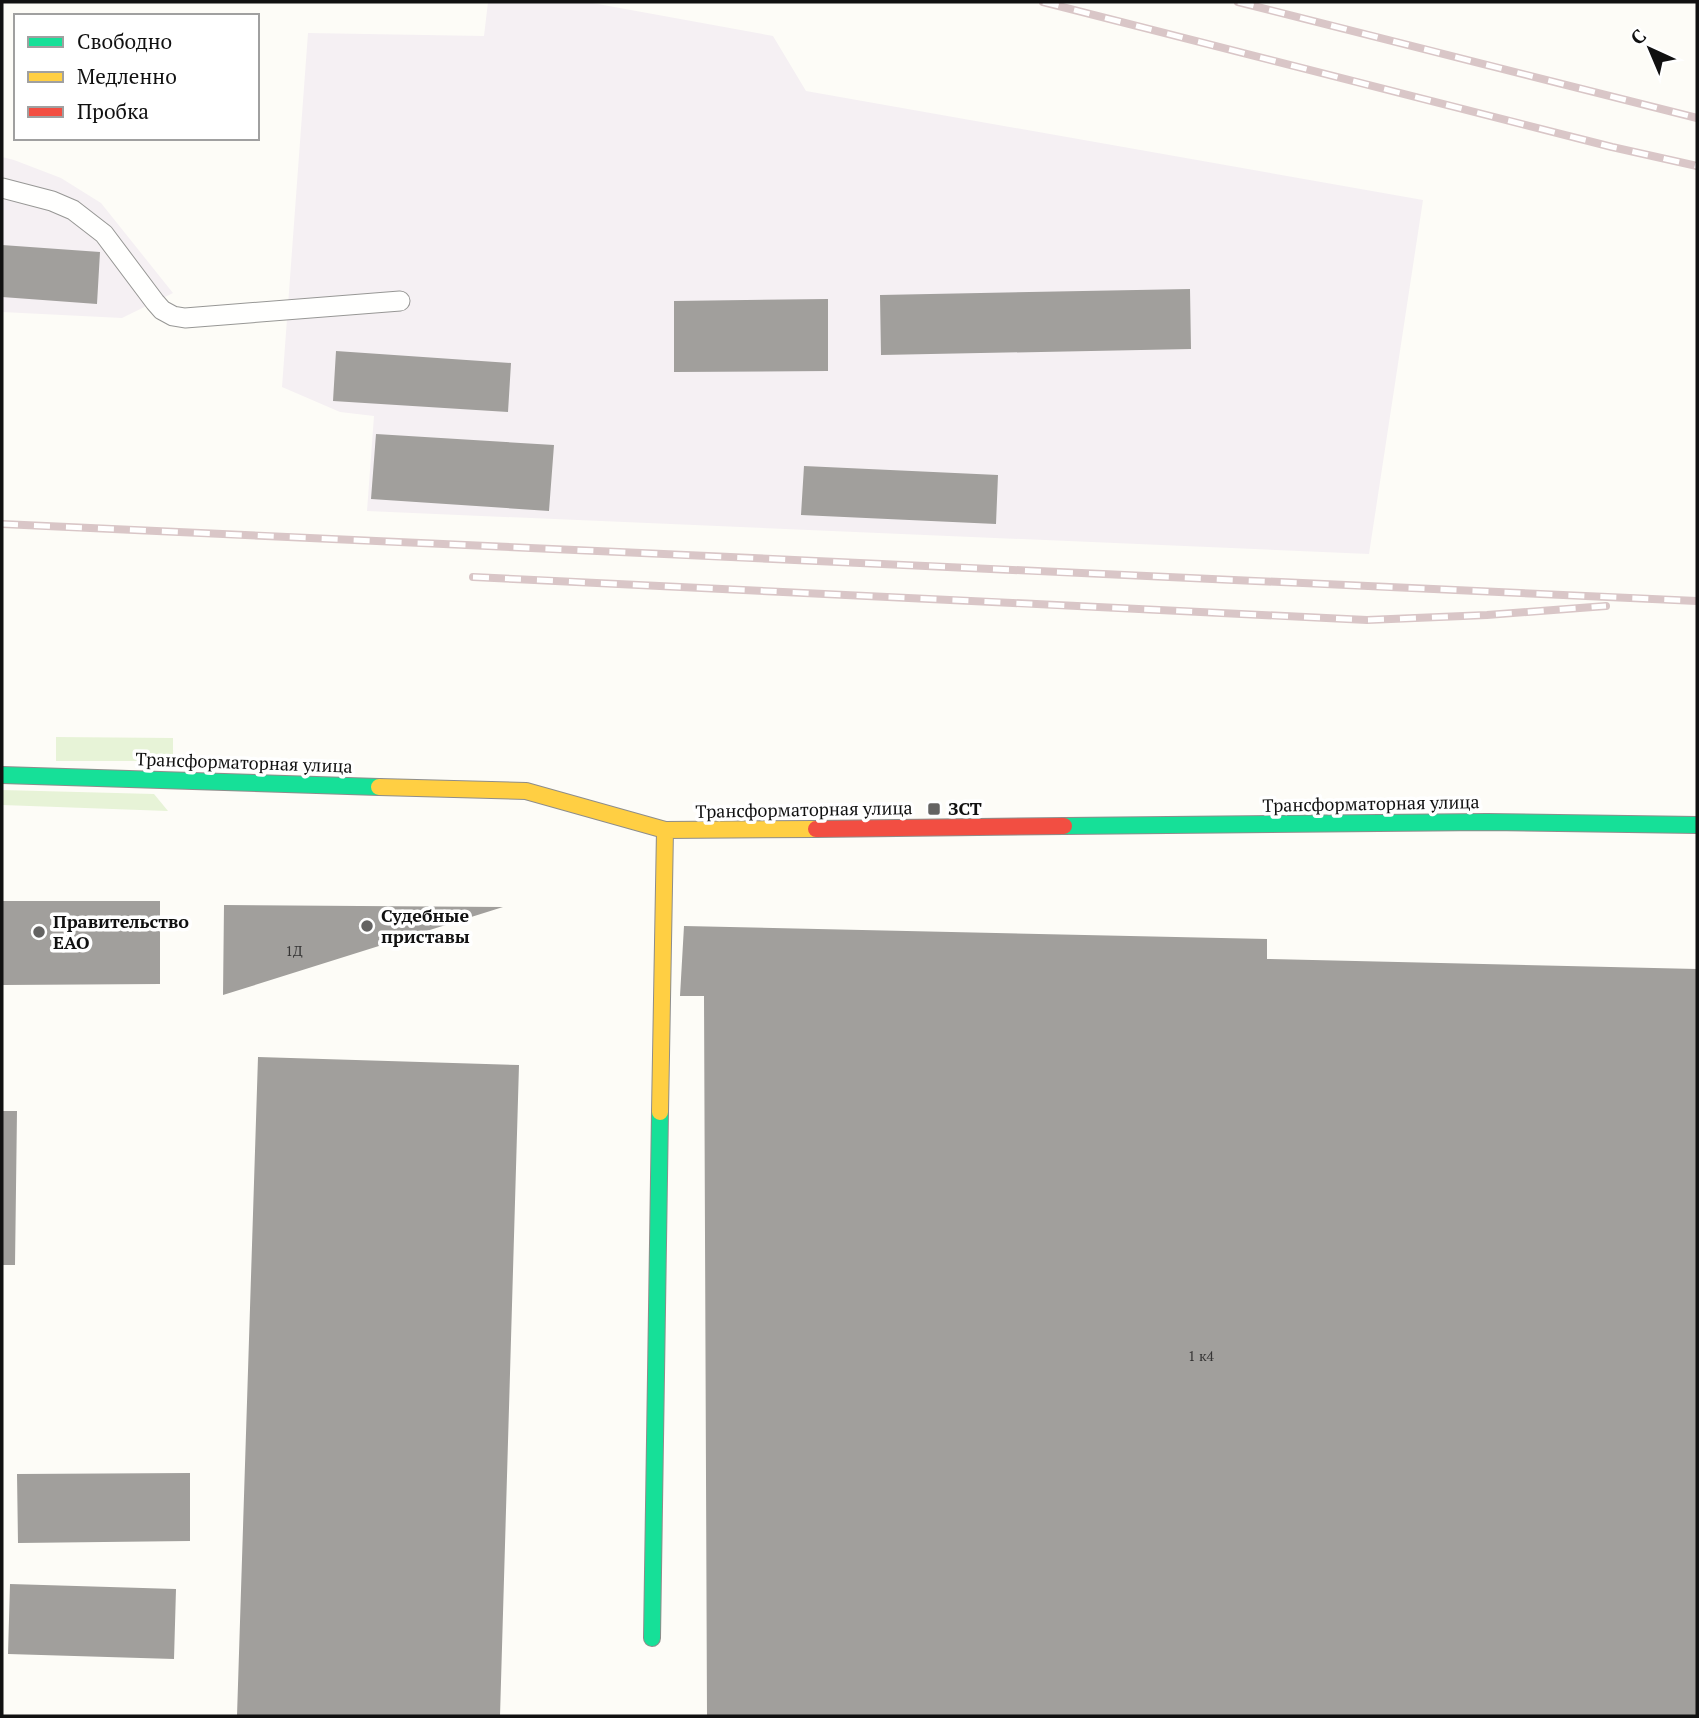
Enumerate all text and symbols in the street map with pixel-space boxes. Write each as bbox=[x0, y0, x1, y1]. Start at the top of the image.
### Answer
legend bbox=[14, 14, 259, 140]
north arrow bbox=[1615, 14, 1685, 84]
text: С bbox=[1625, 23, 1651, 50]
text: Свободно bbox=[77, 27, 172, 55]
text: Медленно bbox=[77, 62, 177, 90]
text: Пробка bbox=[77, 97, 149, 125]
street label: Трансформаторная улица bbox=[135, 746, 353, 778]
street label: Трансформаторная улица bbox=[1262, 789, 1480, 817]
street label: Трансформаторная улица bbox=[695, 795, 913, 823]
place label: ЗСТ bbox=[948, 796, 982, 820]
marker: ЗСТ bbox=[926, 801, 942, 817]
place label: Судебные приставы bbox=[381, 903, 470, 948]
place label: Правительство ЕАО bbox=[53, 909, 189, 954]
marker: Судебные приставы bbox=[359, 918, 375, 934]
marker: Правительство ЕАО bbox=[31, 924, 47, 940]
house number: 1Д bbox=[285, 941, 303, 960]
house number: 1 к4 bbox=[1188, 1346, 1214, 1365]

